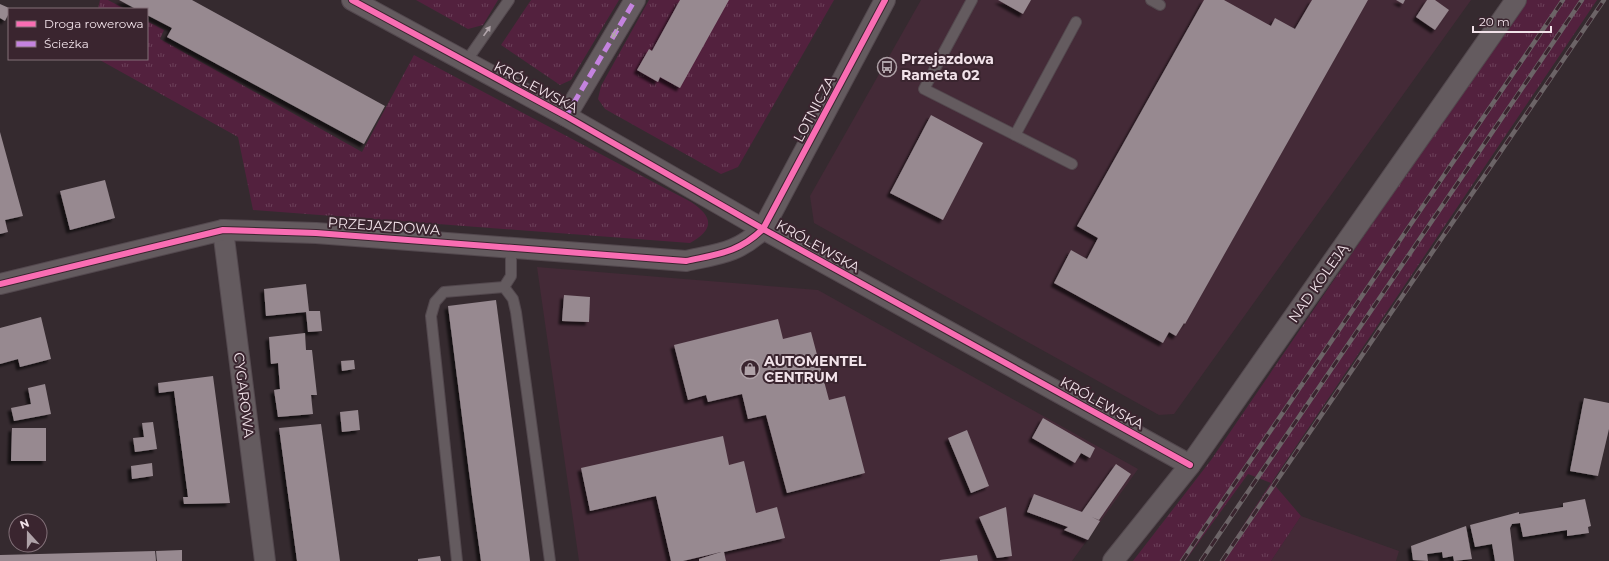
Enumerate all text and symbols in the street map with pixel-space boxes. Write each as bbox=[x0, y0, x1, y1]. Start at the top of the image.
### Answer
legend bbox=[8, 8, 148, 60]
scale bar bbox=[1473, 8, 1551, 34]
text: 20 m bbox=[1479, 14, 1510, 29]
text: Droga rowerowa bbox=[44, 16, 144, 31]
one-way arrow bbox=[483, 26, 491, 37]
one-way arrow bbox=[612, 27, 619, 39]
text: Ścieżka bbox=[44, 36, 89, 51]
place label: Przejazdowa Rameta 02 bbox=[901, 50, 994, 84]
bus stop icon: Przejazdowa Rameta 02 bbox=[876, 56, 898, 78]
street label: KRÓLEWSKA bbox=[491, 57, 582, 117]
street label: LOTNICZA bbox=[789, 72, 839, 145]
street label: PRZEJAZDOWA bbox=[327, 213, 442, 239]
street label: KRÓLEWSKA bbox=[773, 216, 864, 277]
street label: NAD KOLEJĄ bbox=[1284, 239, 1352, 326]
street label: CYGAROWA bbox=[230, 351, 258, 440]
place label: AUTOMENTEL CENTRUM bbox=[763, 352, 867, 386]
shop icon: AUTOMENTEL CENTRUM bbox=[739, 358, 761, 380]
street label: KRÓLEWSKA bbox=[1057, 373, 1148, 434]
north arrow bbox=[8, 513, 48, 553]
text: N bbox=[18, 516, 31, 532]

